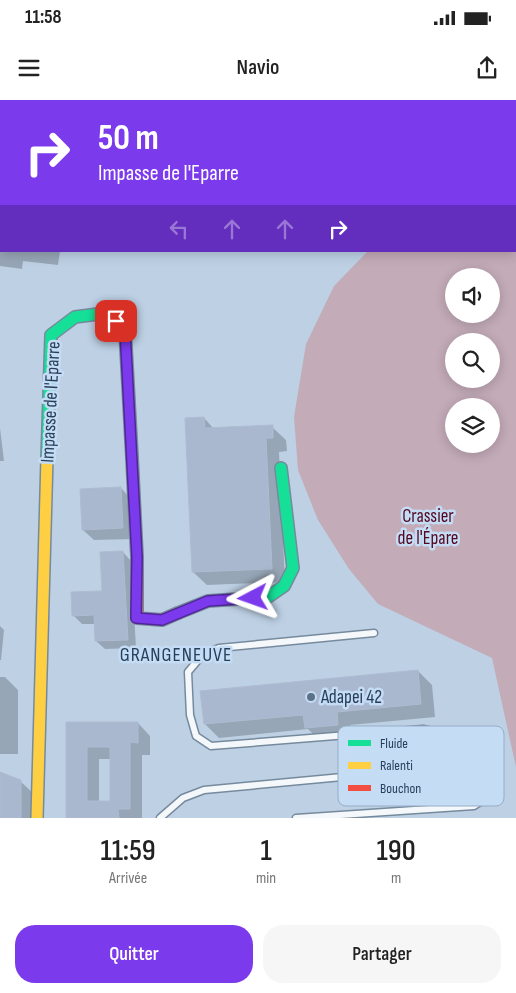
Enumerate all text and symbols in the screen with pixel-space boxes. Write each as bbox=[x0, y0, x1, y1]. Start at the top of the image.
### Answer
text: 11:58 bbox=[25, 6, 61, 29]
icon: menu bbox=[15, 54, 43, 82]
text: Navio bbox=[237, 54, 279, 81]
icon: share bbox=[473, 54, 501, 82]
text: 50 m bbox=[98, 117, 159, 160]
icon: right bbox=[15, 120, 80, 185]
text: Impasse de l'Eparre bbox=[98, 160, 239, 187]
icon: left bbox=[165, 215, 193, 243]
icon: ahead bbox=[218, 215, 246, 243]
icon: ahead bbox=[271, 215, 299, 243]
icon: right bbox=[324, 215, 352, 243]
map controls bbox=[445, 268, 500, 453]
button: sound bbox=[445, 268, 500, 323]
pin bbox=[95, 300, 137, 342]
icon: arrive bbox=[102, 307, 130, 335]
button: search bbox=[445, 333, 500, 388]
street label: Impasse de l'Eparre bbox=[36, 341, 66, 463]
button: layers bbox=[445, 398, 500, 453]
park label: Crassier de l'Épare bbox=[398, 505, 458, 550]
position arrow bbox=[226, 571, 278, 623]
district label: GRANGENEUVE bbox=[120, 643, 232, 667]
place label: Adapei 42 bbox=[320, 686, 382, 709]
marker: Adapei 42 bbox=[305, 691, 317, 703]
legend bbox=[338, 726, 504, 806]
text: Fluide bbox=[380, 735, 408, 752]
text: Ralenti bbox=[380, 757, 413, 774]
text: Bouchon bbox=[380, 780, 421, 797]
text: 11:59 bbox=[100, 833, 156, 869]
text: 1 bbox=[261, 833, 272, 869]
text: 190 bbox=[377, 833, 416, 869]
text: Arrivée bbox=[109, 869, 147, 888]
text: min bbox=[256, 869, 276, 888]
text: m bbox=[391, 869, 401, 888]
button: Quitter bbox=[15, 925, 253, 983]
button: Partager bbox=[263, 925, 501, 983]

